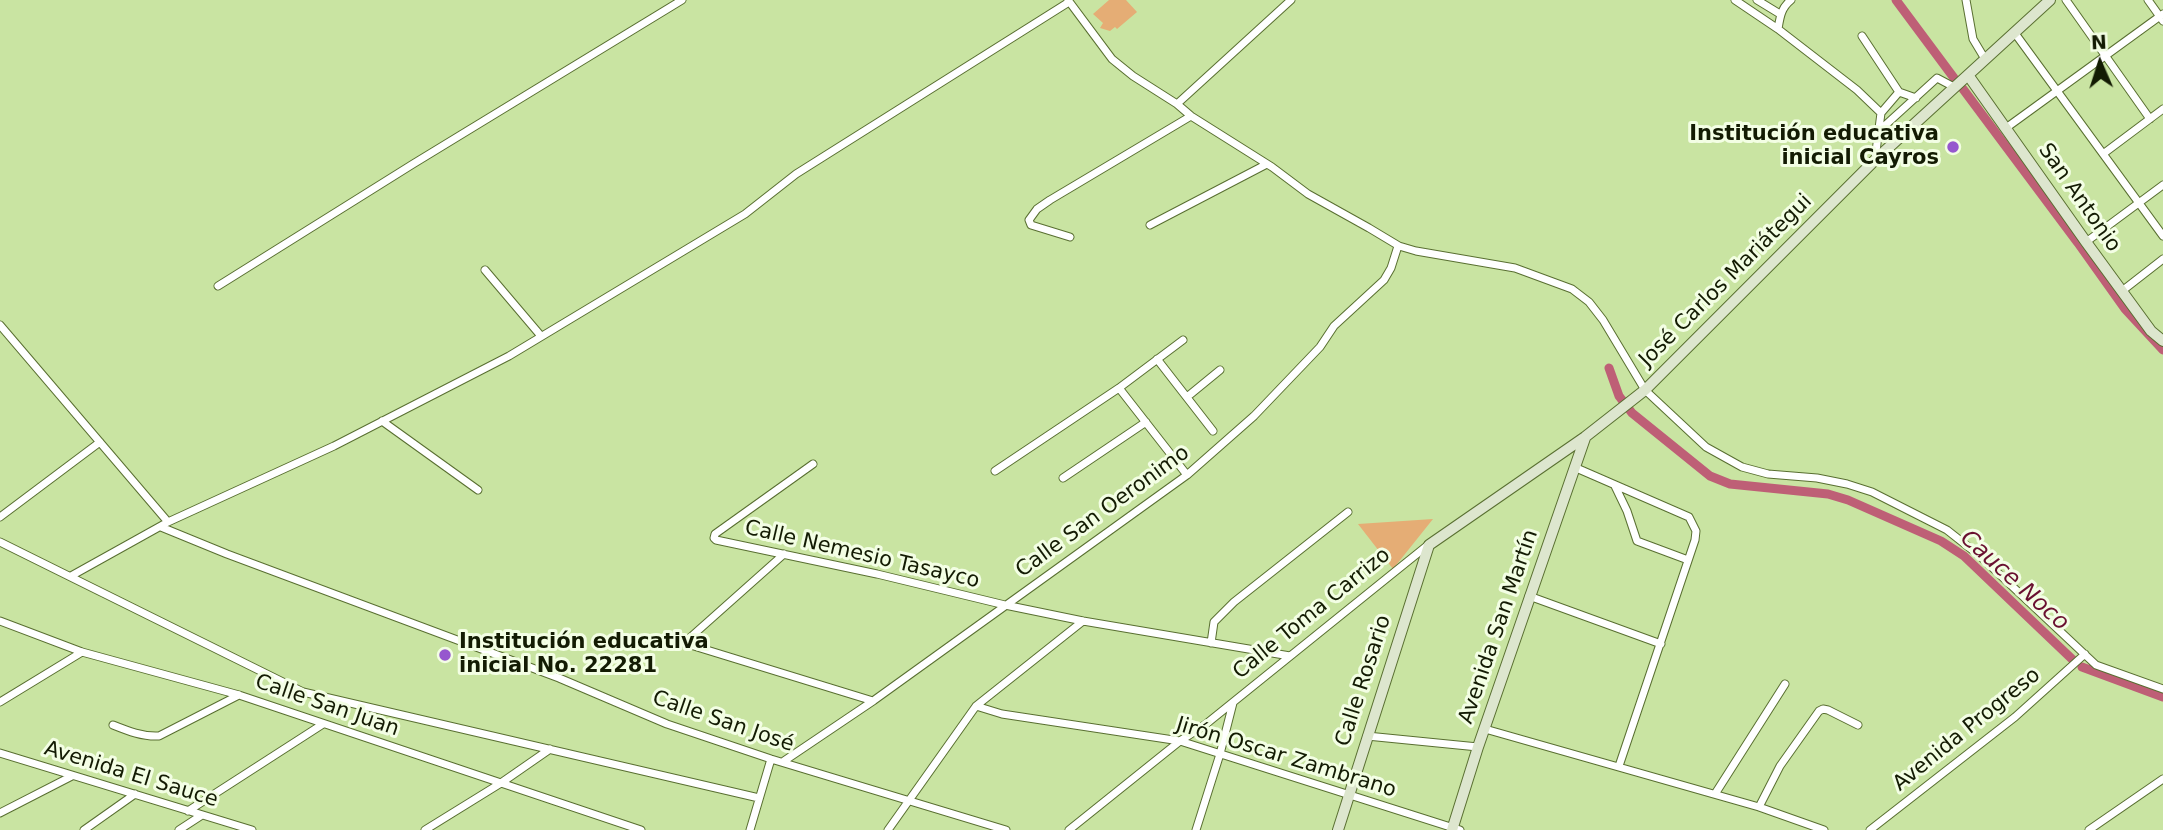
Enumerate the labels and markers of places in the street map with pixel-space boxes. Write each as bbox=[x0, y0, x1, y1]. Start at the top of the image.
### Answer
place label: Institución educativa inicial Cayros bbox=[1689, 122, 1939, 172]
marker: Institución educativa inicial Cayros bbox=[1945, 139, 1961, 155]
place label: Institución educativa inicial No. 22281 bbox=[459, 630, 709, 680]
marker: Institución educativa inicial No. 22281 bbox=[437, 647, 453, 663]

